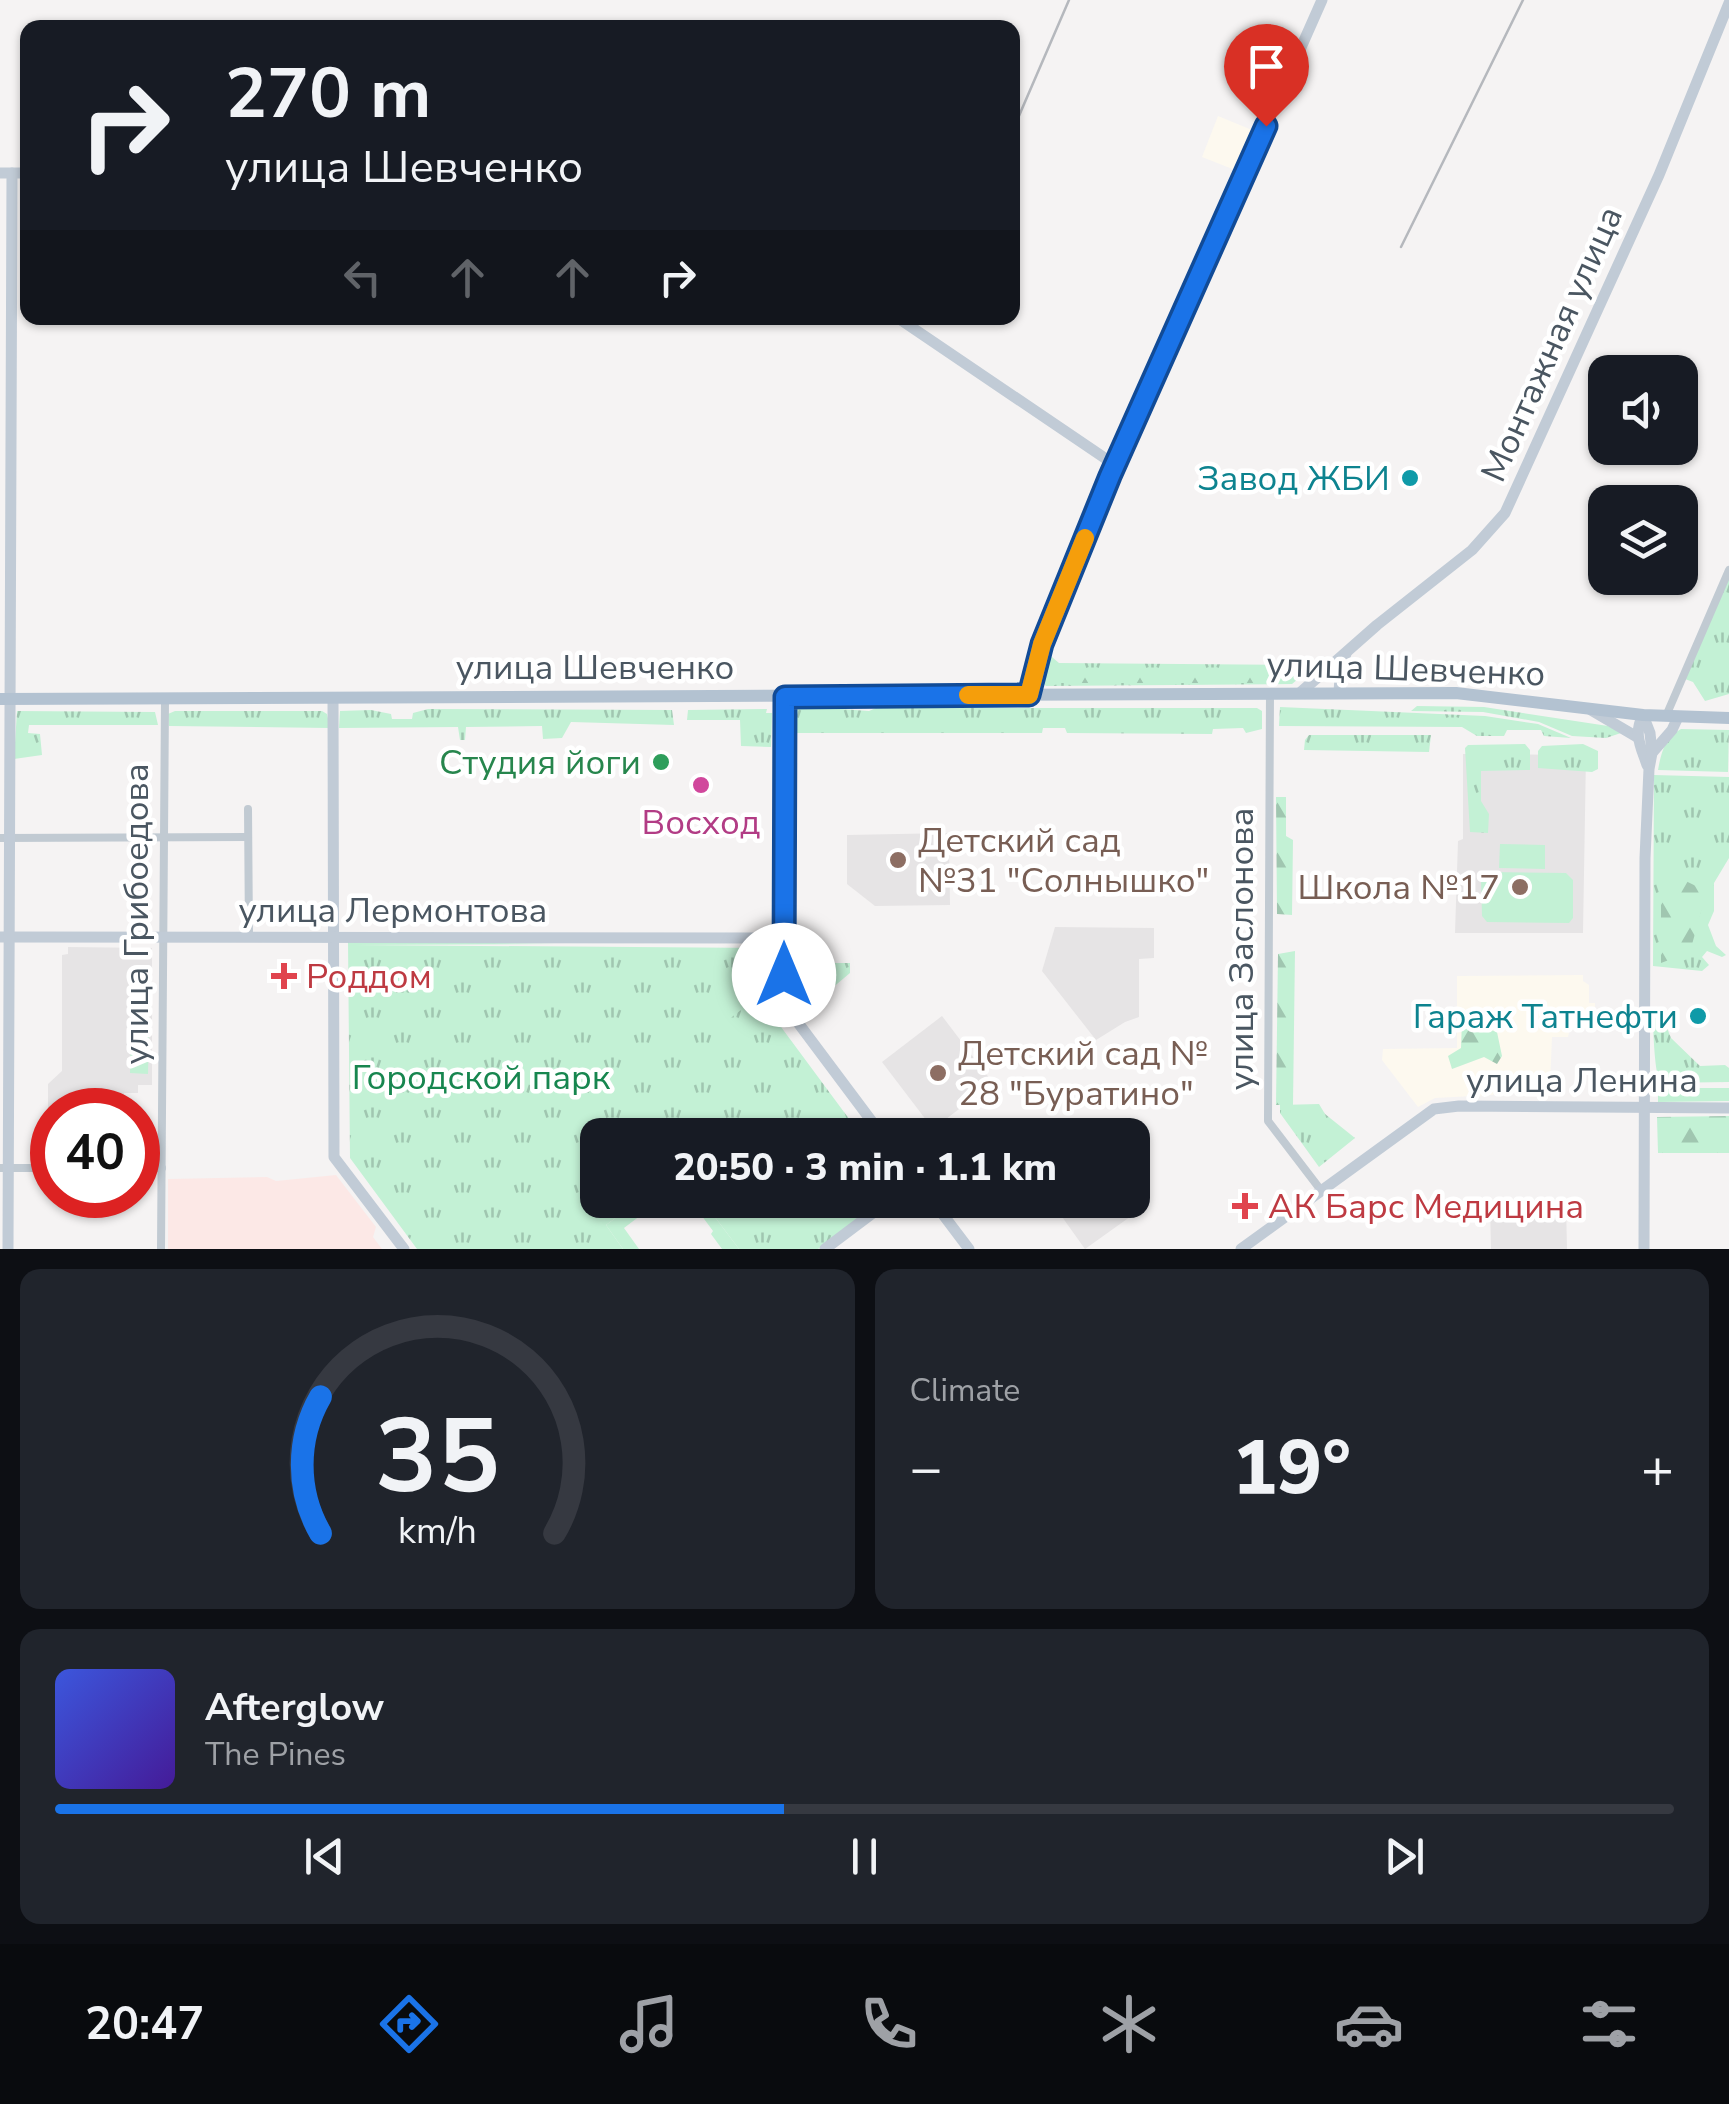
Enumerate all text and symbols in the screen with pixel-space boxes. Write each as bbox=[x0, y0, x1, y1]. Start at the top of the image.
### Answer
pin bbox=[1224, 24, 1309, 127]
icon: arrive bbox=[1239, 39, 1294, 94]
text: 270 m bbox=[225, 46, 431, 142]
icon: right bbox=[60, 60, 190, 190]
text: улица Шевченко bbox=[225, 137, 583, 198]
street label: Монтажная улица bbox=[1470, 199, 1634, 489]
icon: left bbox=[335, 250, 390, 305]
icon: ahead bbox=[440, 250, 495, 305]
icon: ahead bbox=[545, 250, 600, 305]
icon: right bbox=[650, 250, 705, 305]
map controls bbox=[1588, 355, 1698, 595]
button: sound bbox=[1588, 355, 1698, 465]
place label: Завод ЖБИ bbox=[1197, 455, 1390, 502]
marker: Завод ЖБИ bbox=[1399, 467, 1421, 489]
button: layers bbox=[1588, 485, 1698, 595]
street label: улица Шевченко bbox=[1266, 641, 1546, 697]
street label: улица Шевченко bbox=[456, 644, 734, 691]
place label: Студия йоги bbox=[439, 739, 641, 786]
marker: Студия йоги bbox=[650, 751, 672, 773]
street label: улица Грибоедова bbox=[113, 763, 160, 1065]
marker: Восход bbox=[690, 774, 712, 796]
place label: Восход bbox=[642, 799, 760, 846]
street label: улица Заслонова bbox=[1218, 808, 1265, 1090]
place label: Детский сад №31 "Солнышко" bbox=[918, 817, 1209, 904]
marker: Детский сад №31 "Солнышко" bbox=[887, 849, 909, 871]
place label: Школа №17 bbox=[1298, 864, 1500, 911]
marker: Школа №17 bbox=[1509, 876, 1531, 898]
street label: улица Лермонтова bbox=[239, 887, 548, 934]
position arrow bbox=[732, 923, 836, 1027]
place label: Роддом bbox=[306, 953, 432, 1000]
marker: Роддом bbox=[271, 963, 297, 989]
place label: Гараж Татнефти bbox=[1413, 993, 1678, 1040]
marker: Гараж Татнефти bbox=[1687, 1005, 1709, 1027]
place label: Детский сад № 28 "Буратино" bbox=[958, 1030, 1207, 1117]
park label: Городской парк bbox=[352, 1054, 611, 1101]
street label: улица Ленина bbox=[1466, 1057, 1698, 1104]
marker: Детский сад № 28 "Буратино" bbox=[927, 1062, 949, 1084]
speed limit sign: 40 bbox=[30, 1088, 160, 1218]
text: 20:50 · 3 min · 1.1 km bbox=[673, 1142, 1057, 1193]
place label: АК Барс Медицина bbox=[1268, 1183, 1584, 1230]
marker: АК Барс Медицина bbox=[1232, 1193, 1258, 1219]
text: Climate bbox=[910, 1369, 1020, 1412]
text: 35 bbox=[375, 1386, 500, 1528]
text: 19° bbox=[1232, 1417, 1351, 1519]
text: − bbox=[910, 1431, 943, 1506]
text: + bbox=[1641, 1431, 1674, 1506]
text: km/h bbox=[398, 1507, 477, 1556]
text: Afterglow bbox=[205, 1682, 384, 1733]
text: The Pines bbox=[205, 1733, 346, 1776]
icon: previous bbox=[297, 1829, 352, 1884]
icon: pause bbox=[837, 1829, 892, 1884]
icon: next bbox=[1377, 1829, 1432, 1884]
icon: directions bbox=[374, 1989, 444, 2059]
icon: music bbox=[614, 1989, 684, 2059]
icon: phone bbox=[854, 1989, 924, 2059]
icon: climate bbox=[1094, 1989, 1164, 2059]
icon: car bbox=[1334, 1989, 1404, 2059]
icon: filters bbox=[1574, 1989, 1644, 2059]
text: 20:47 bbox=[85, 1994, 204, 2055]

